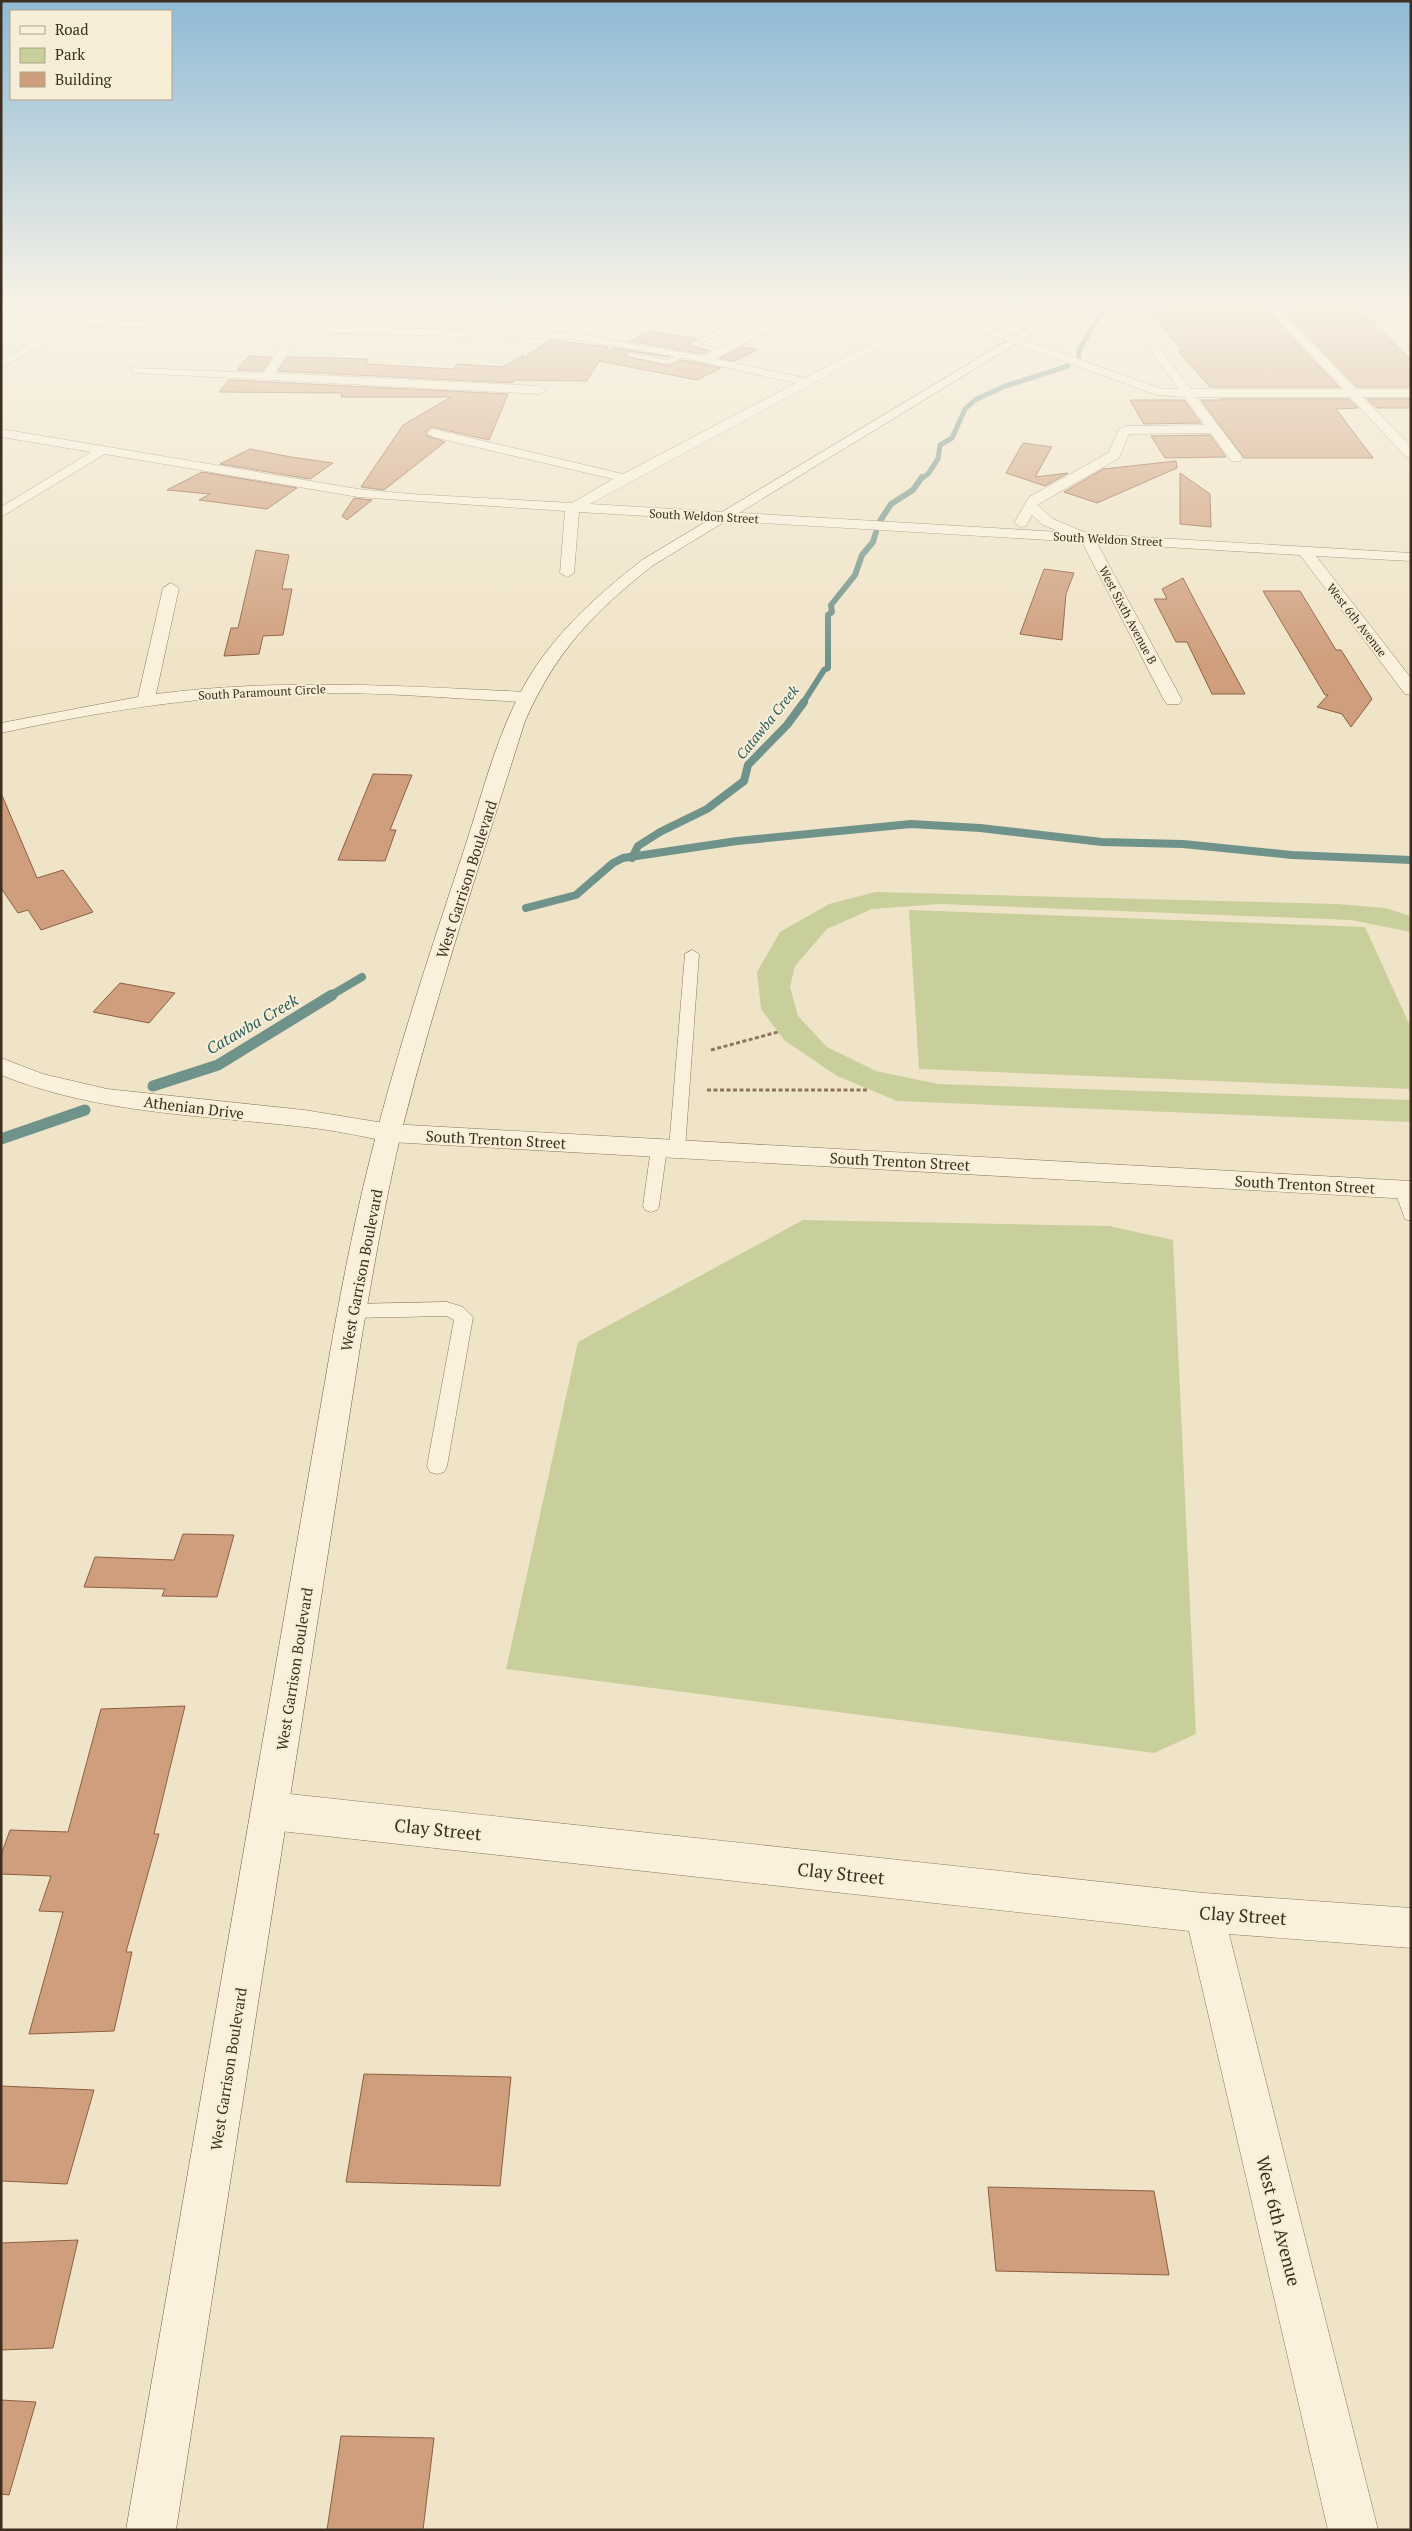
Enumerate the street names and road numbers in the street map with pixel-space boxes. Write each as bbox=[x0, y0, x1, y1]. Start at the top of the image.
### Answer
street label: South Weldon Street bbox=[649, 506, 760, 526]
street label: South Weldon Street bbox=[1053, 529, 1164, 549]
street label: West Sixth Avenue B bbox=[1096, 563, 1160, 667]
street label: West 6th Avenue bbox=[1324, 580, 1390, 660]
street label: South Paramount Circle bbox=[198, 681, 326, 703]
street label: West Garrison Boulevard bbox=[431, 798, 501, 960]
street label: Athenian Drive bbox=[143, 1091, 245, 1123]
street label: South Trenton Street bbox=[425, 1125, 567, 1153]
street label: South Trenton Street bbox=[829, 1147, 971, 1175]
street label: South Trenton Street bbox=[1234, 1170, 1376, 1198]
street label: West Garrison Boulevard bbox=[335, 1187, 387, 1353]
street label: West Garrison Boulevard bbox=[271, 1586, 317, 1752]
street label: Clay Street bbox=[393, 1812, 483, 1846]
street label: Clay Street bbox=[796, 1856, 886, 1890]
street label: Clay Street bbox=[1198, 1900, 1288, 1930]
street label: West Garrison Boulevard bbox=[205, 1986, 251, 2152]
street label: West 6th Avenue bbox=[1251, 2153, 1307, 2289]

